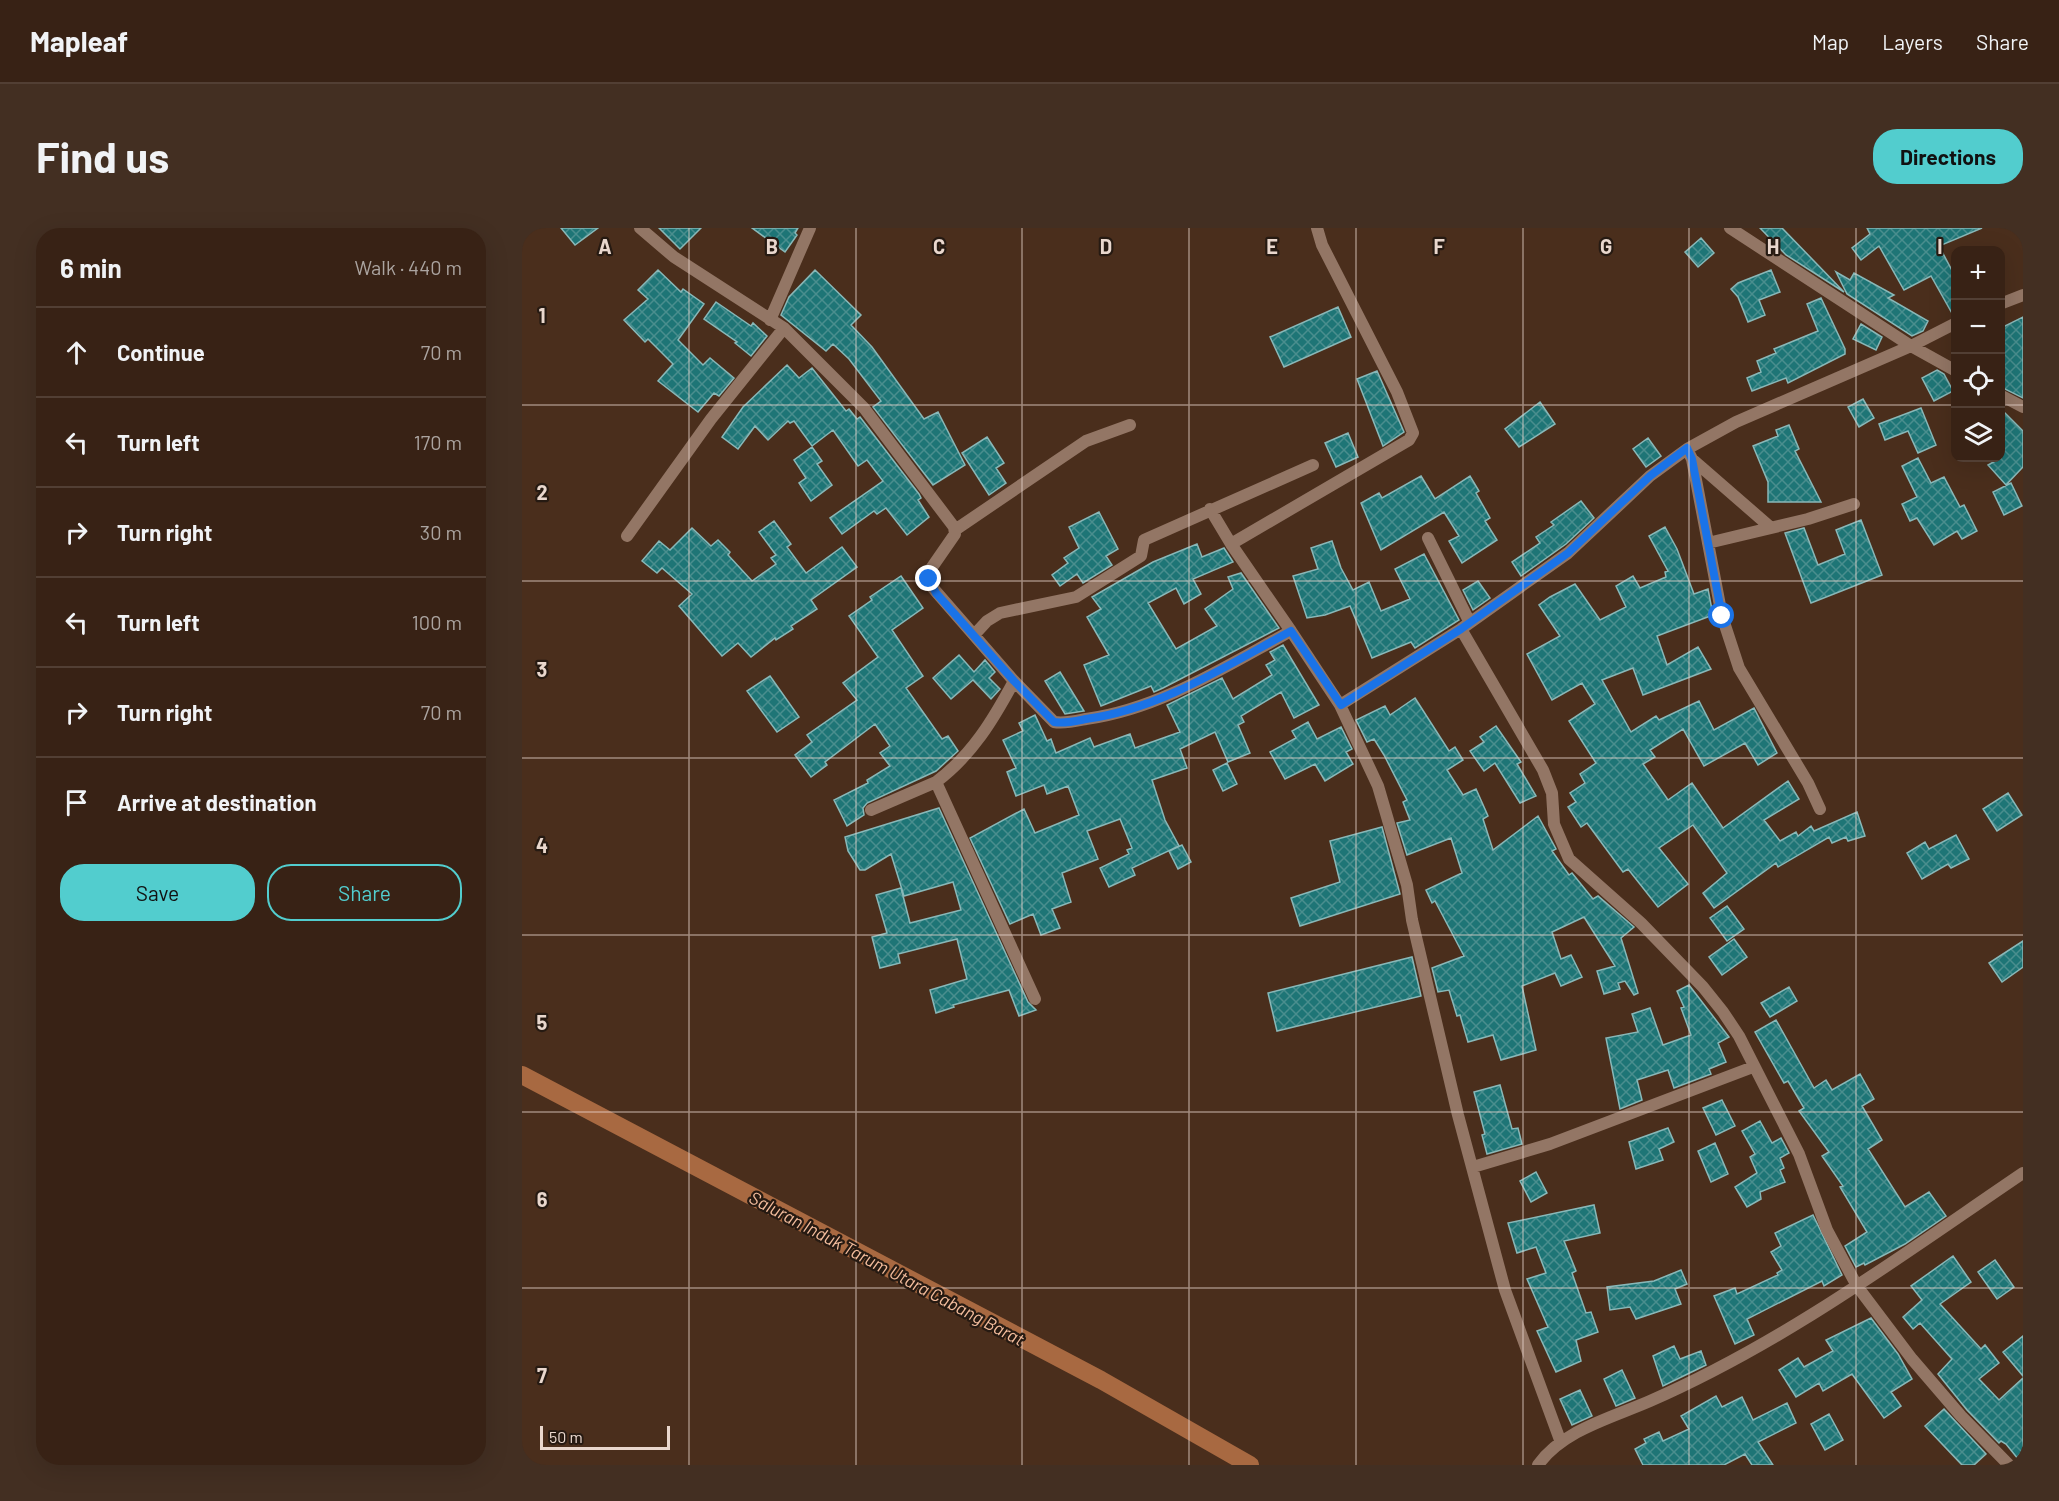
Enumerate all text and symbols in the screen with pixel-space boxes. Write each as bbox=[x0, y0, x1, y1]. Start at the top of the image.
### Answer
text: Mapleaf bbox=[30, 24, 128, 58]
text: Map bbox=[1812, 29, 1849, 54]
text: Layers bbox=[1882, 29, 1943, 54]
text: Share bbox=[1976, 29, 2029, 54]
button: Directions bbox=[1873, 129, 2023, 184]
text: Find us bbox=[36, 131, 169, 181]
text: A bbox=[598, 234, 612, 258]
text: B bbox=[766, 234, 778, 258]
text: C bbox=[933, 234, 945, 258]
text: D bbox=[1100, 234, 1112, 258]
text: E bbox=[1266, 234, 1278, 258]
text: F bbox=[1433, 234, 1445, 258]
text: G bbox=[1600, 234, 1612, 258]
text: H bbox=[1767, 234, 1779, 258]
text: I bbox=[1937, 234, 1943, 258]
map controls bbox=[1951, 246, 2005, 462]
button: + bbox=[1951, 246, 2005, 300]
text: 6 min bbox=[60, 252, 122, 283]
text: Walk · 440 m bbox=[354, 255, 462, 279]
button: − bbox=[1951, 300, 2005, 354]
text: 1 bbox=[538, 303, 546, 327]
icon: ahead bbox=[60, 336, 93, 369]
text: Continue bbox=[117, 339, 205, 365]
text: 70 m bbox=[421, 340, 462, 364]
button: locate bbox=[1951, 354, 2005, 408]
button: layers bbox=[1951, 408, 2005, 462]
icon: left bbox=[60, 426, 93, 459]
text: Turn left bbox=[117, 429, 200, 455]
text: 170 m bbox=[414, 430, 462, 454]
text: 2 bbox=[536, 480, 548, 504]
icon: right bbox=[60, 516, 93, 549]
text: Turn right bbox=[117, 519, 212, 545]
text: 30 m bbox=[420, 520, 462, 544]
route end bbox=[915, 565, 941, 591]
route start bbox=[1708, 602, 1734, 628]
icon: left bbox=[60, 606, 93, 639]
text: Turn left bbox=[117, 609, 200, 635]
text: 100 m bbox=[412, 610, 462, 634]
text: 3 bbox=[537, 657, 547, 681]
icon: right bbox=[60, 696, 93, 729]
text: Turn right bbox=[117, 699, 212, 725]
text: 70 m bbox=[421, 700, 462, 724]
icon: arrive bbox=[60, 786, 93, 819]
text: Arrive at destination bbox=[117, 789, 316, 815]
text: 4 bbox=[536, 833, 548, 857]
button: Save bbox=[60, 864, 255, 921]
button: Share bbox=[267, 864, 462, 921]
text: 5 bbox=[537, 1010, 548, 1034]
water label: Saluran Induk Tarum Utara Cabang Barat bbox=[746, 1186, 1029, 1350]
text: 6 bbox=[537, 1187, 548, 1211]
text: 7 bbox=[537, 1363, 547, 1387]
scale bar bbox=[540, 1423, 670, 1450]
text: 50 m bbox=[549, 1427, 583, 1446]

